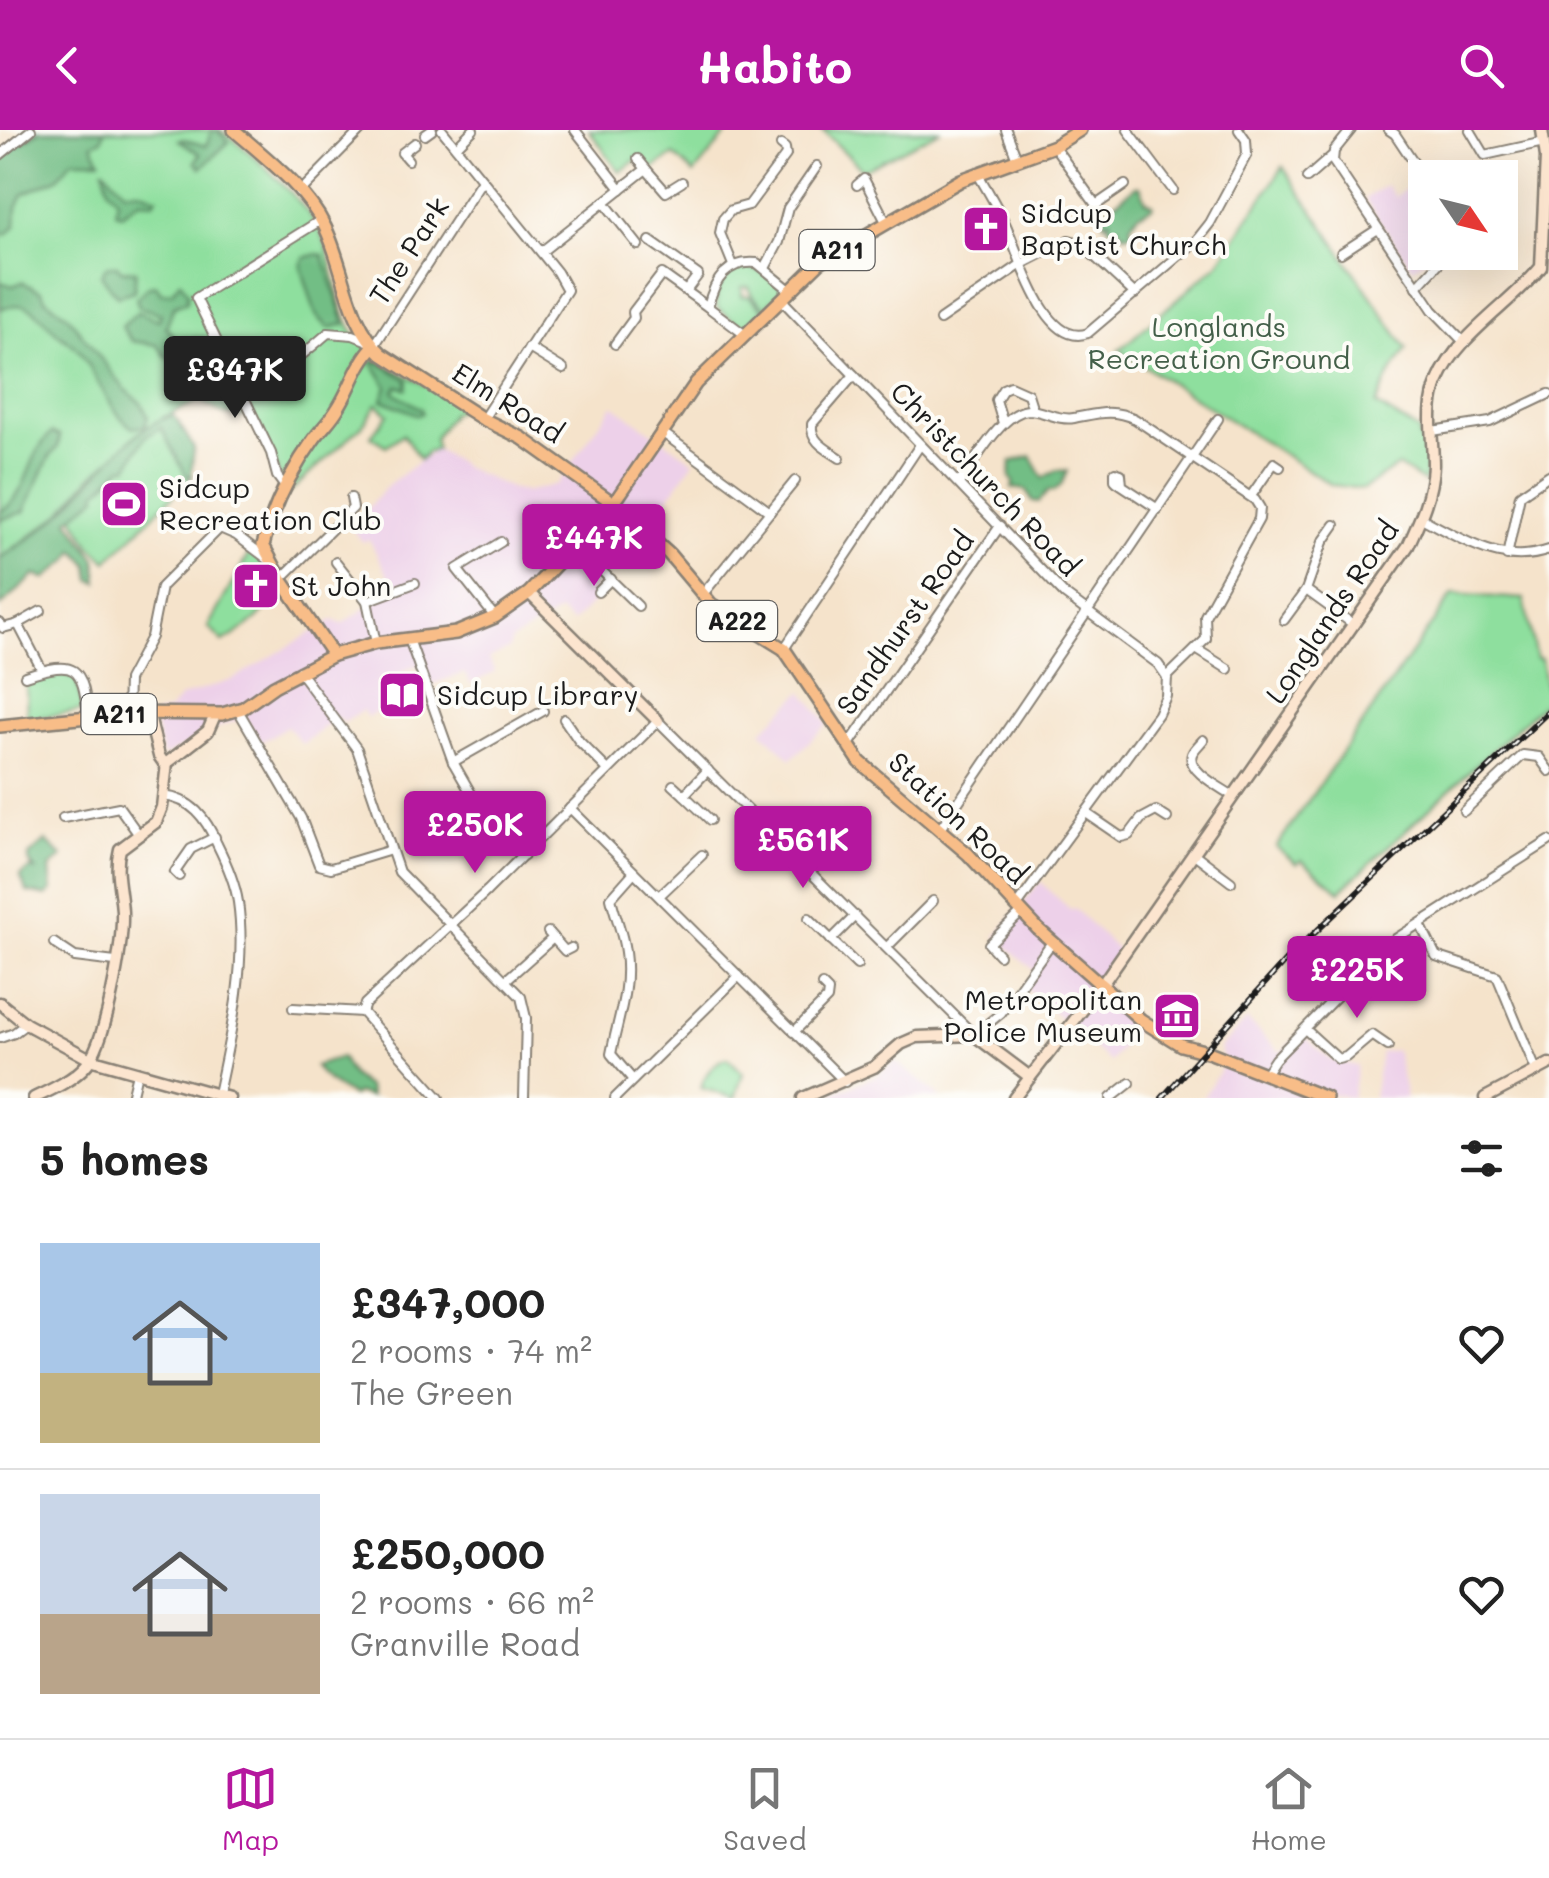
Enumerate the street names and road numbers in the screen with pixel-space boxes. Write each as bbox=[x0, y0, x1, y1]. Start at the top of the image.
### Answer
street label: The Park bbox=[360, 190, 456, 311]
road number: A211 bbox=[800, 230, 874, 270]
street label: Elm Road bbox=[446, 354, 571, 450]
street label: Christchurch Road bbox=[884, 373, 1088, 583]
street label: Longlands Road bbox=[1257, 513, 1406, 710]
street label: Sandhurst Road bbox=[827, 524, 981, 721]
road number: A222 bbox=[697, 601, 777, 641]
road number: A211 bbox=[82, 694, 156, 734]
street label: Station Road bbox=[882, 744, 1036, 891]

